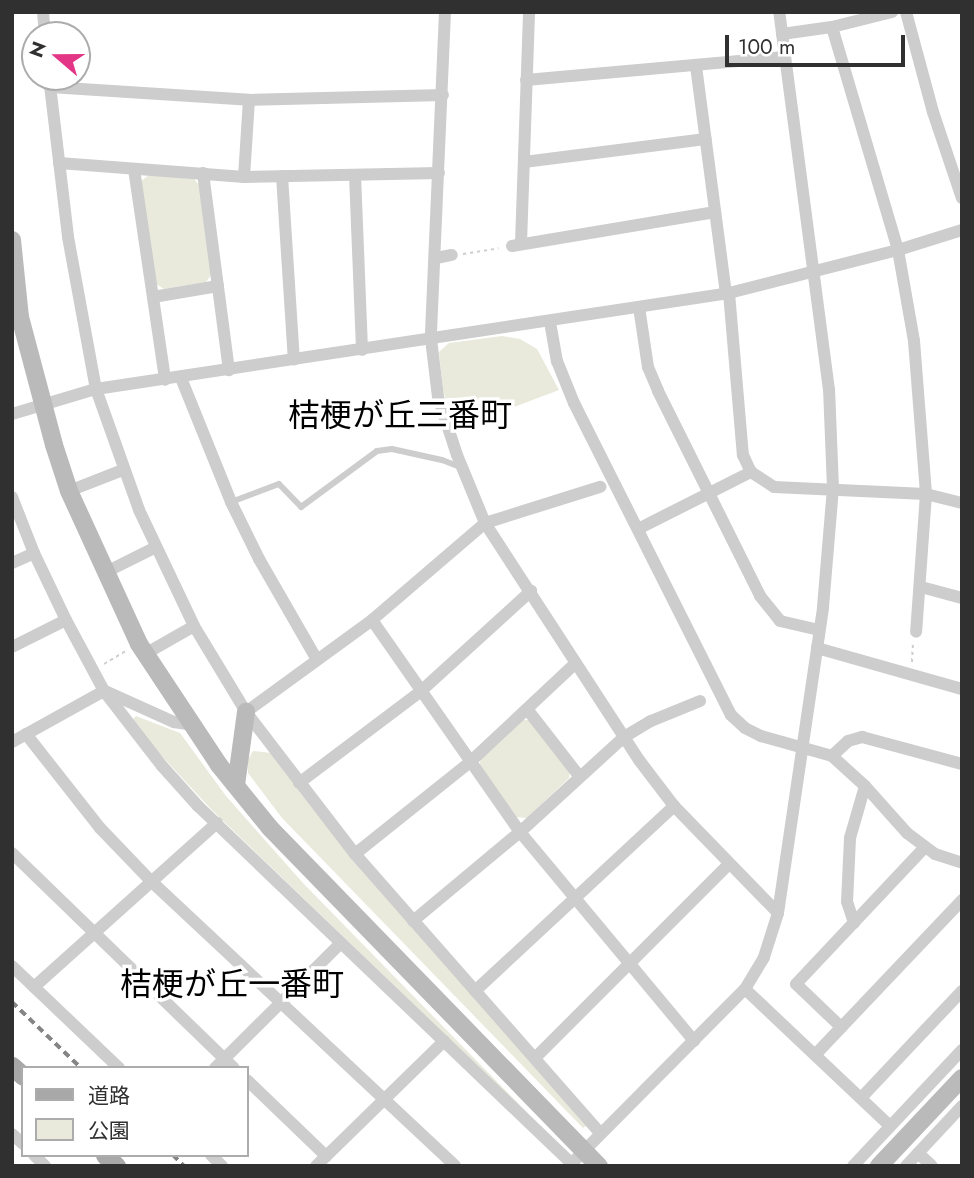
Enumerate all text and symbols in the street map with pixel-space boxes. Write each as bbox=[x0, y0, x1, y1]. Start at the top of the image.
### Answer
north arrow bbox=[21, 21, 91, 91]
scale bar bbox=[729, 21, 909, 65]
text: 100 m bbox=[738, 32, 795, 62]
text: N bbox=[22, 38, 53, 61]
district label: 桔梗が丘三番町 bbox=[288, 396, 512, 434]
district label: 桔梗が丘一番町 bbox=[120, 965, 344, 1003]
legend bbox=[21, 1066, 248, 1157]
text: 道路 bbox=[88, 1081, 130, 1111]
text: 公園 bbox=[88, 1116, 130, 1146]

